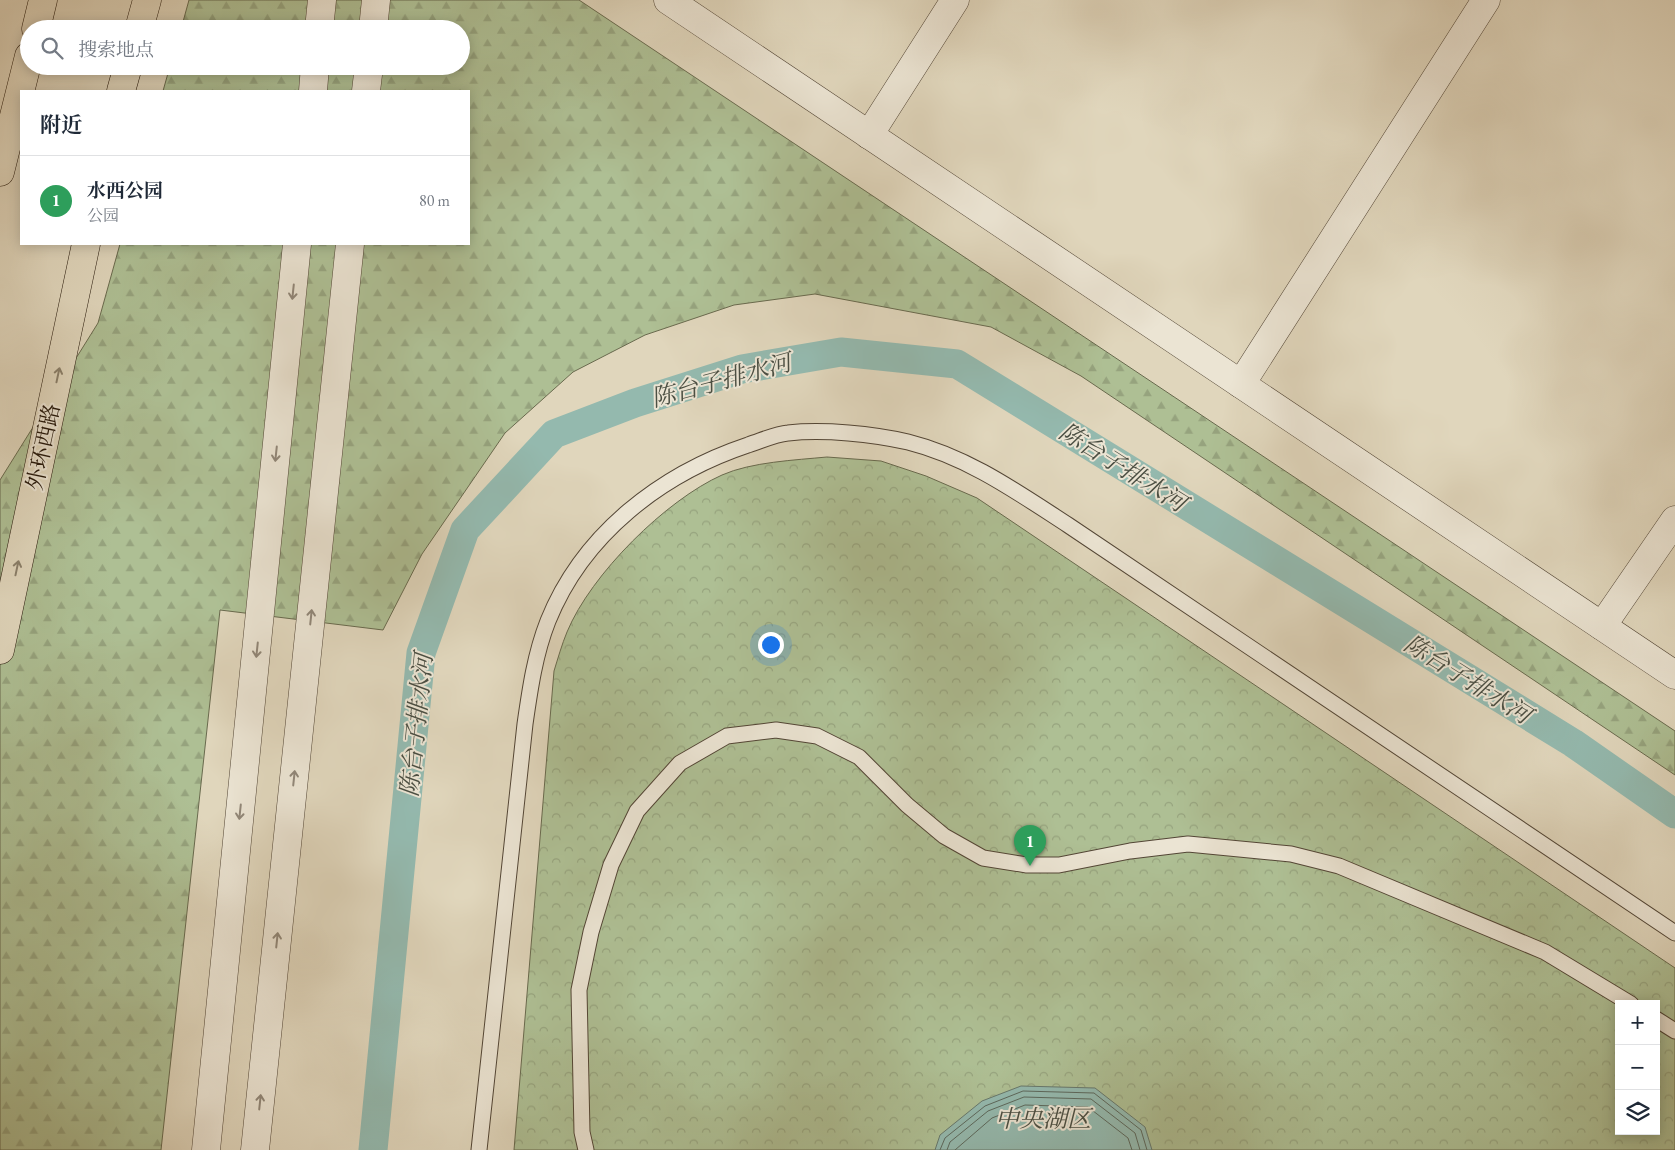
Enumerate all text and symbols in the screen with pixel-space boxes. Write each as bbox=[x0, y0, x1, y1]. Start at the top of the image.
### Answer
search box bbox=[20, 20, 470, 75]
icon: search bbox=[38, 34, 66, 62]
text: 搜索地点 bbox=[78, 37, 154, 62]
text: 附近 bbox=[40, 111, 82, 138]
text: 水西公园 bbox=[87, 178, 163, 203]
text: 1 bbox=[52, 190, 60, 211]
text: 80 m bbox=[419, 190, 450, 211]
text: 公园 bbox=[87, 205, 119, 226]
one-way arrow bbox=[288, 284, 297, 300]
water label: 陈台子排水河 bbox=[647, 345, 798, 414]
one-way arrow bbox=[54, 367, 63, 383]
street label: 外环西路 bbox=[20, 401, 66, 493]
water label: 陈台子排水河 bbox=[1054, 416, 1196, 520]
one-way arrow bbox=[271, 446, 281, 462]
one-way arrow bbox=[13, 561, 23, 577]
one-way arrow bbox=[306, 609, 316, 625]
water label: 陈台子排水河 bbox=[1399, 628, 1541, 732]
your location bbox=[758, 632, 784, 658]
one-way arrow bbox=[252, 642, 261, 658]
water label: 陈台子排水河 bbox=[393, 648, 439, 798]
one-way arrow bbox=[289, 771, 299, 787]
one-way arrow bbox=[235, 804, 245, 820]
pin: 1 bbox=[1014, 825, 1046, 866]
one-way arrow bbox=[272, 932, 282, 948]
map controls bbox=[1615, 1000, 1660, 1135]
button: + bbox=[1615, 1000, 1660, 1045]
button: − bbox=[1615, 1045, 1660, 1090]
button: layers bbox=[1615, 1090, 1660, 1135]
one-way arrow bbox=[255, 1094, 265, 1110]
water label: 中央湖区 bbox=[995, 1103, 1094, 1134]

